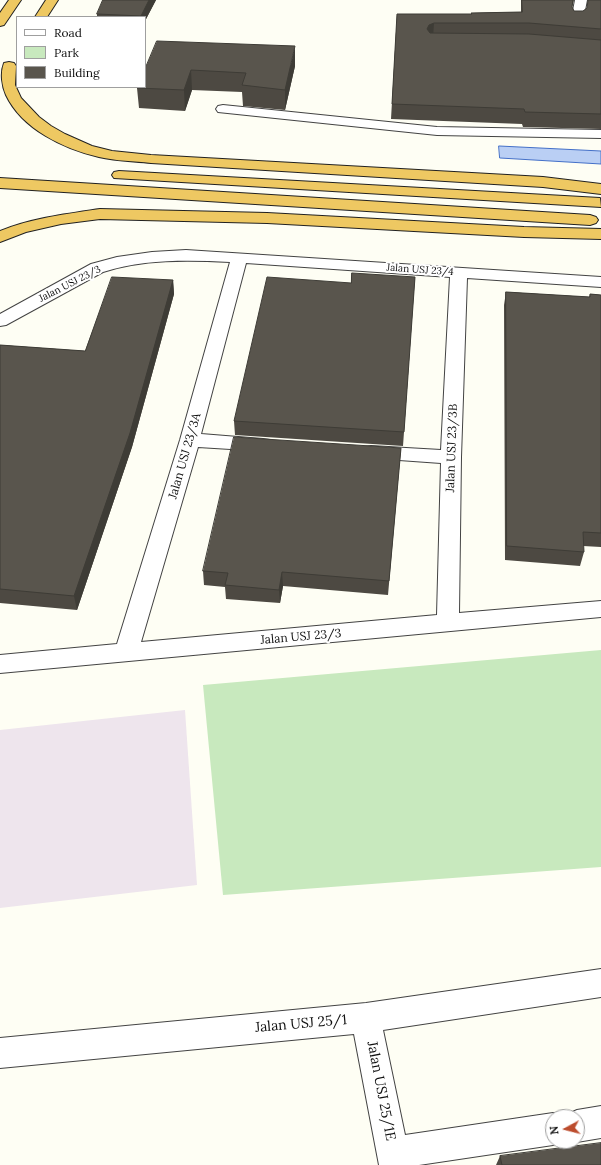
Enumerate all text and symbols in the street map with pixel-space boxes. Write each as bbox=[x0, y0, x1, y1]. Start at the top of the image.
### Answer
legend bbox=[16, 16, 146, 88]
text: Road bbox=[54, 25, 82, 40]
text: Park bbox=[54, 45, 79, 60]
text: Building bbox=[54, 65, 100, 80]
street label: Jalan USJ 23/4 bbox=[386, 262, 454, 278]
street label: Jalan USJ 23/3 bbox=[37, 263, 103, 305]
street label: Jalan USJ 23/3B bbox=[443, 403, 461, 493]
street label: Jalan USJ 23/3A bbox=[166, 411, 204, 501]
street label: Jalan USJ 23/3 bbox=[260, 626, 342, 648]
street label: Jalan USJ 25/1 bbox=[254, 1012, 348, 1036]
street label: Jalan USJ 25/1E bbox=[363, 1040, 399, 1142]
north arrow bbox=[545, 1109, 585, 1149]
text: N bbox=[547, 1125, 562, 1135]

